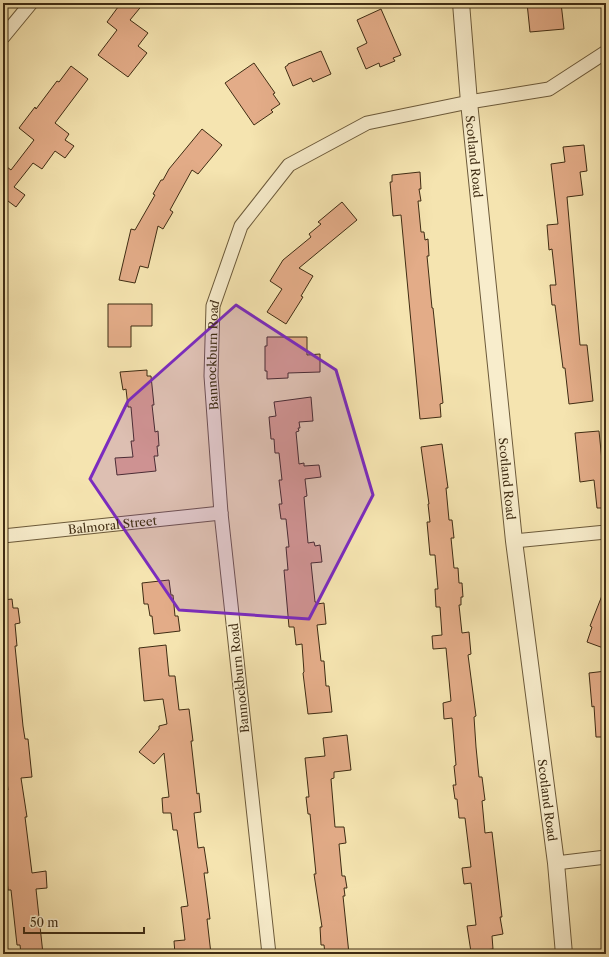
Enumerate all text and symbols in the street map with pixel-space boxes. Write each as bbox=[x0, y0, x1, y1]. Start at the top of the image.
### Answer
street label: Scotland Road bbox=[463, 114, 486, 199]
street label: Bannockburn Road bbox=[203, 297, 222, 411]
street label: Scotland Road bbox=[496, 437, 519, 521]
street label: Balmoral Street bbox=[67, 512, 158, 537]
street label: Bannockburn Road bbox=[226, 622, 252, 734]
street label: Scotland Road bbox=[535, 758, 561, 843]
scale bar bbox=[24, 909, 144, 935]
text: 50 m bbox=[30, 915, 59, 930]

